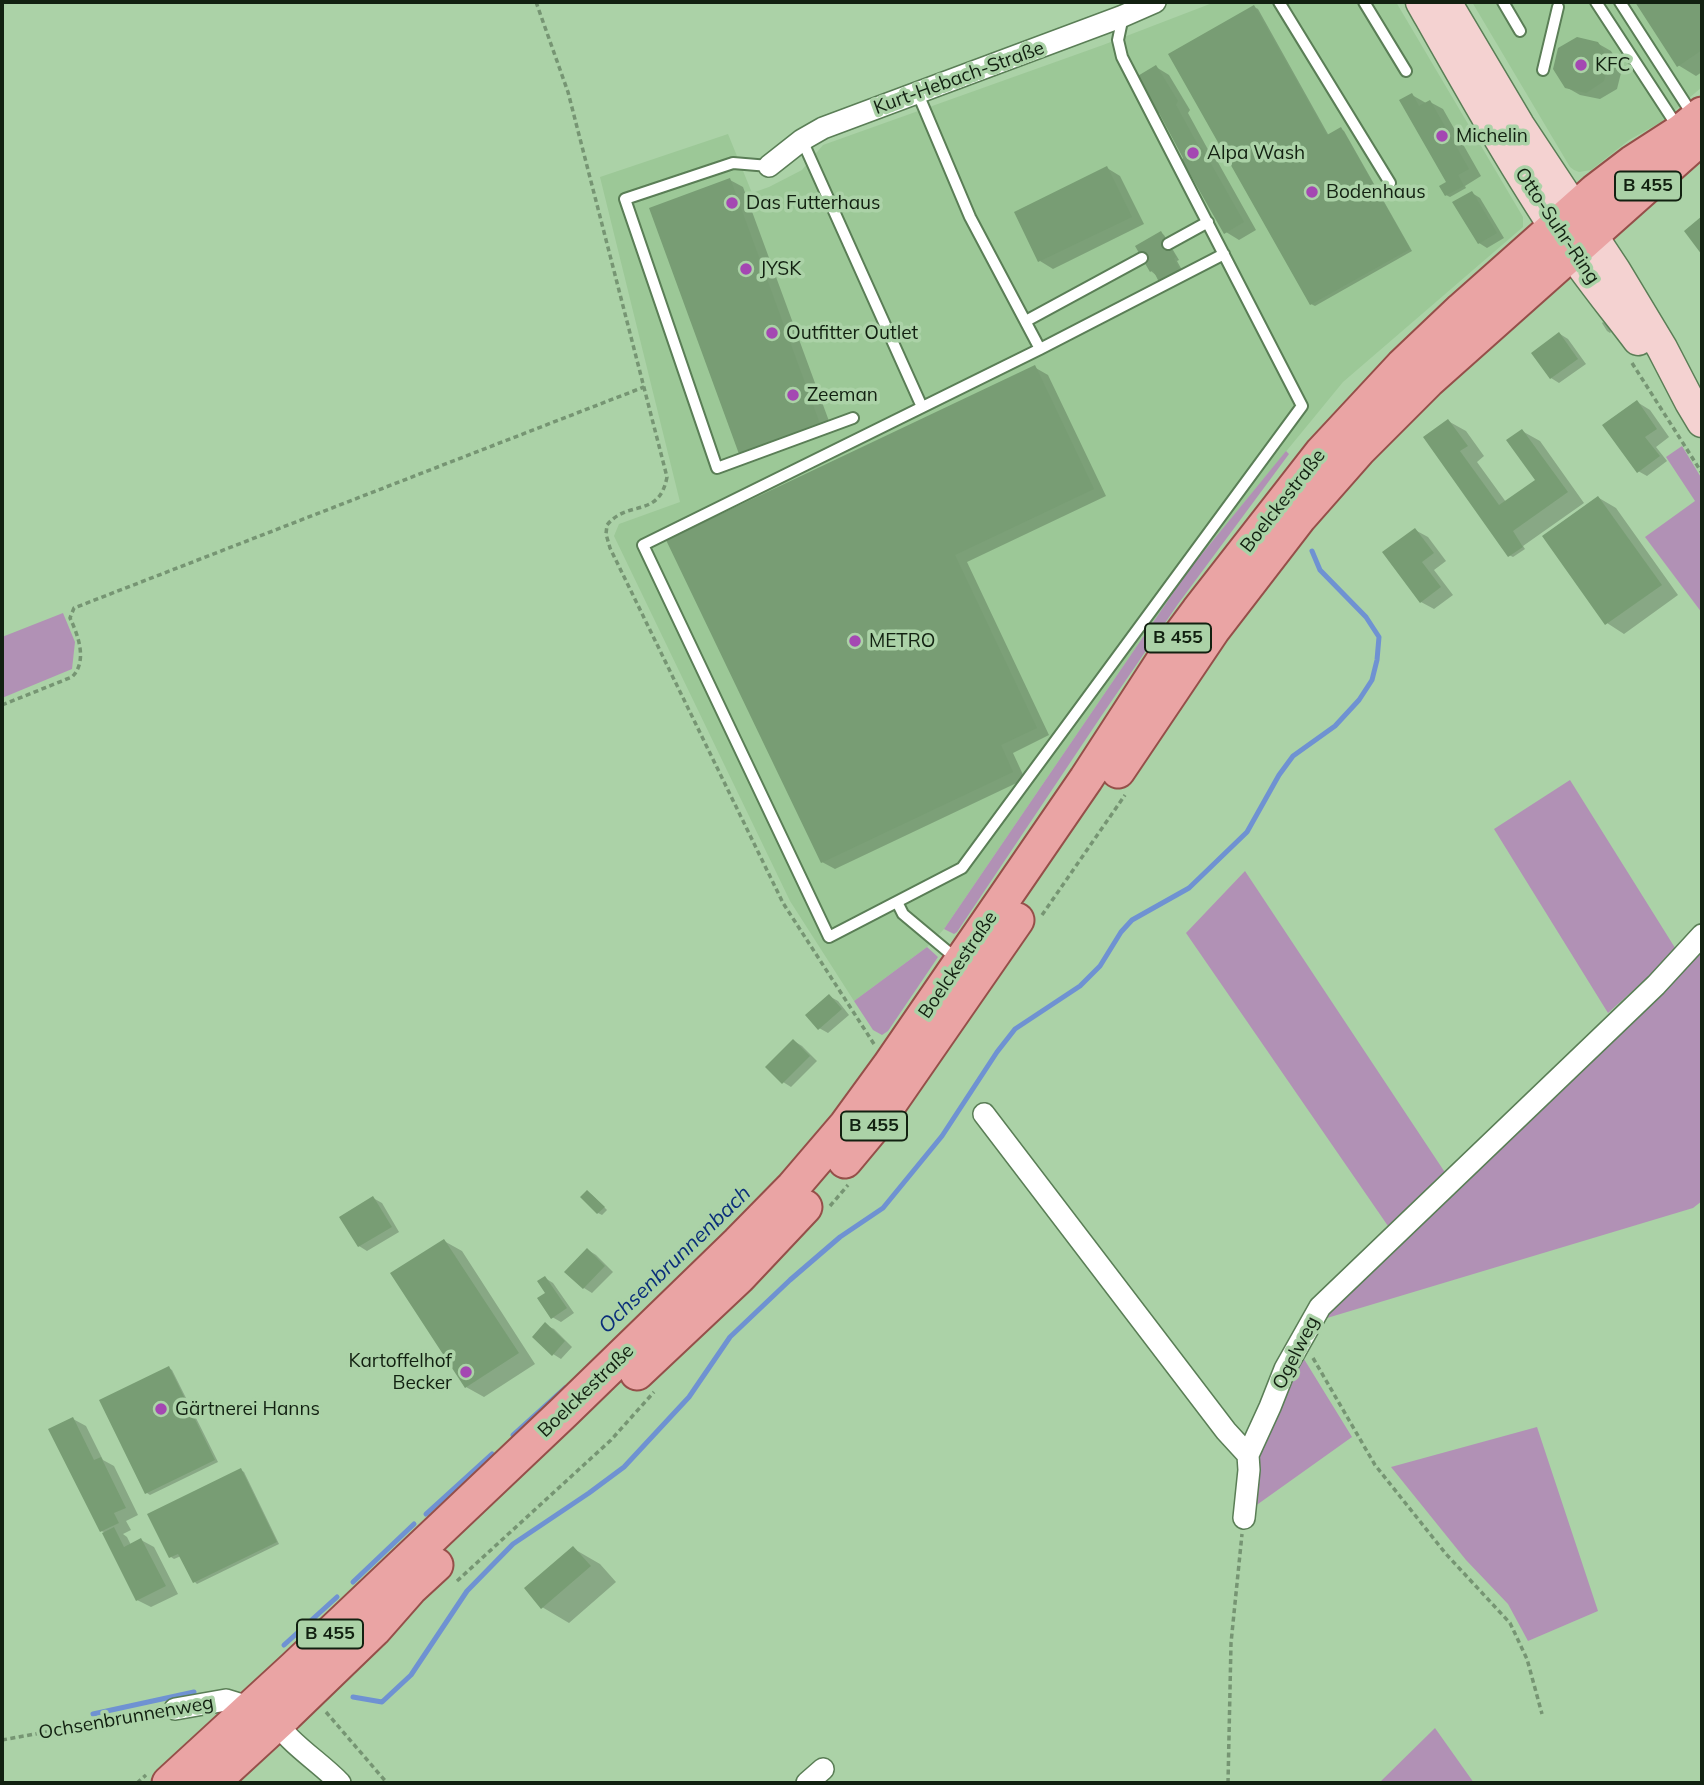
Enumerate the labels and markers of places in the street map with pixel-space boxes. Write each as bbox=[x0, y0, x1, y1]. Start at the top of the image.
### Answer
place label: KFC bbox=[1595, 54, 1630, 76]
marker: KFC bbox=[1573, 57, 1589, 73]
place label: Michelin bbox=[1456, 125, 1528, 147]
marker: Michelin bbox=[1434, 128, 1450, 144]
place label: Alpa Wash bbox=[1207, 142, 1305, 164]
marker: Alpa Wash bbox=[1185, 145, 1201, 161]
place label: Bodenhaus bbox=[1326, 181, 1426, 203]
marker: Bodenhaus bbox=[1304, 184, 1320, 200]
place label: Das Futterhaus bbox=[746, 192, 881, 214]
marker: Das Futterhaus bbox=[724, 195, 740, 211]
place label: JYSK bbox=[760, 258, 801, 280]
marker: JYSK bbox=[738, 261, 754, 277]
place label: Outfitter Outlet bbox=[786, 322, 918, 344]
marker: Outfitter Outlet bbox=[764, 325, 780, 341]
place label: Zeeman bbox=[807, 384, 878, 406]
marker: Zeeman bbox=[785, 387, 801, 403]
place label: METRO bbox=[869, 630, 935, 652]
marker: METRO bbox=[847, 633, 863, 649]
place label: Kartoffelhof Becker bbox=[348, 1350, 452, 1394]
marker: Kartoffelhof Becker bbox=[458, 1364, 474, 1380]
place label: Gärtnerei Hanns bbox=[175, 1398, 320, 1420]
marker: Gärtnerei Hanns bbox=[153, 1401, 169, 1417]

